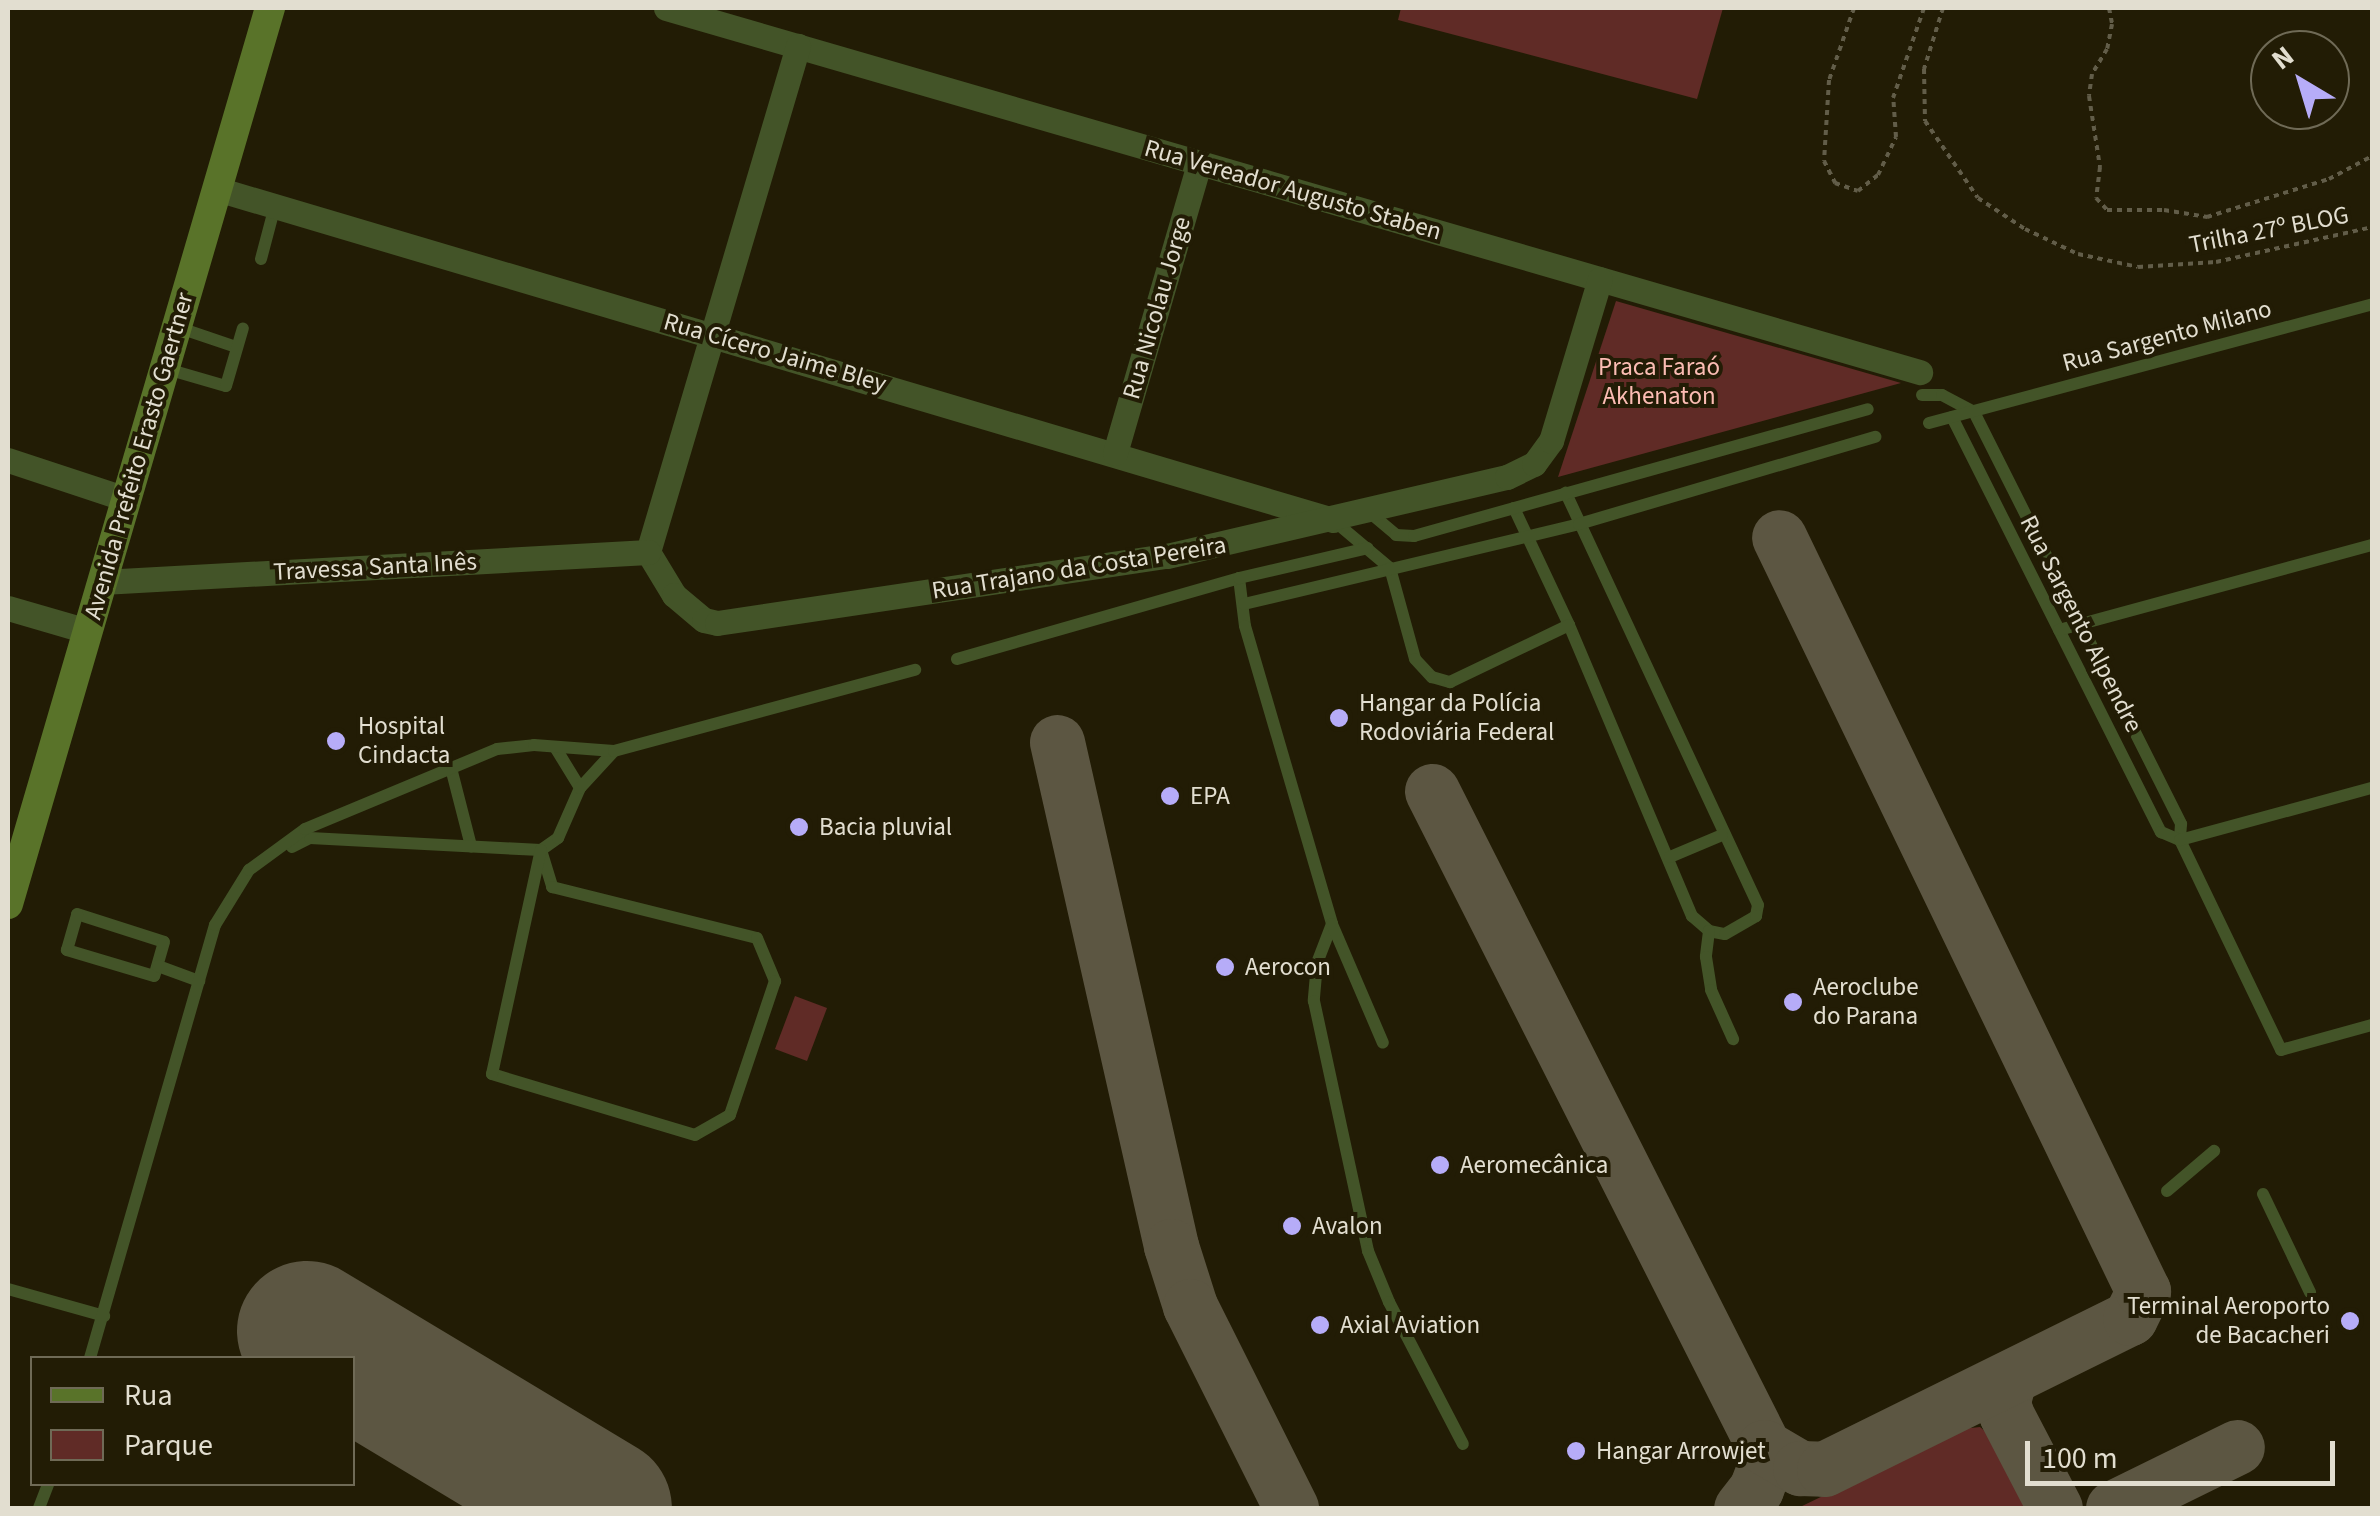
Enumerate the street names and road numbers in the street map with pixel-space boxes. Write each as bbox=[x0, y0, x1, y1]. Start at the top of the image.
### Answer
street label: Rua Vereador Augusto Staben bbox=[1141, 133, 1445, 247]
street label: Trilha 27º BLOG bbox=[2187, 200, 2351, 260]
street label: Rua Nicolau Jorge bbox=[1117, 213, 1197, 403]
street label: Avenida Prefeito Erasto Gaertner bbox=[78, 289, 200, 623]
street label: Rua Sargento Milano bbox=[2059, 294, 2275, 378]
street label: Rua Cícero Jaime Bley bbox=[660, 307, 890, 399]
street label: Rua Sargento Alpendre bbox=[2013, 511, 2149, 737]
street label: Rua Trajano da Costa Pereira bbox=[930, 530, 1228, 606]
street label: Travessa Santa Inês bbox=[272, 547, 478, 587]

